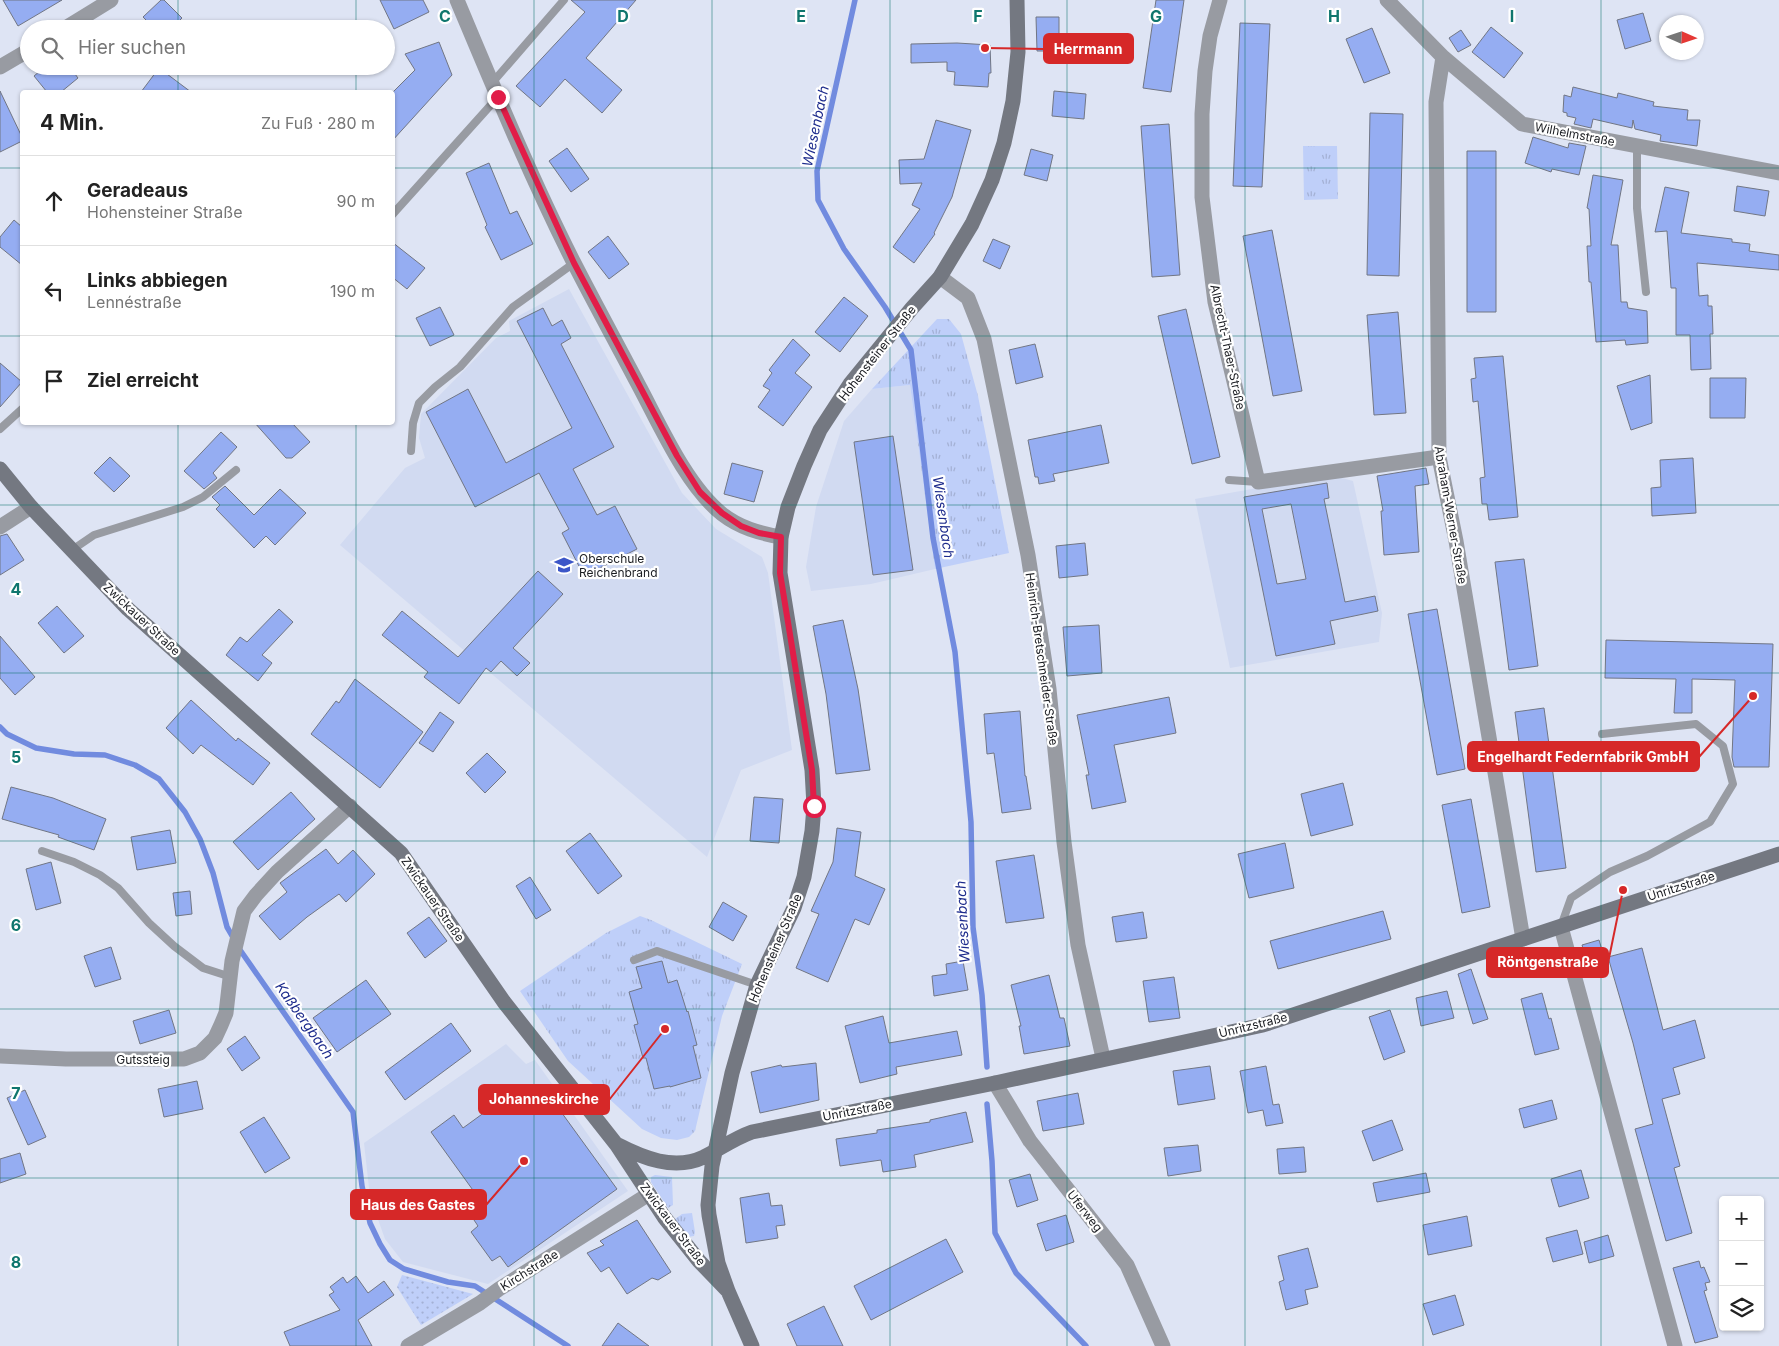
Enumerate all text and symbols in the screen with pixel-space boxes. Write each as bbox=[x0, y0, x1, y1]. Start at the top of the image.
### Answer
text: C bbox=[439, 6, 451, 26]
text: D bbox=[617, 6, 629, 26]
text: E bbox=[796, 6, 806, 26]
text: F bbox=[973, 6, 983, 26]
text: G bbox=[1150, 6, 1162, 26]
text: H bbox=[1328, 6, 1340, 26]
text: I bbox=[1510, 6, 1514, 26]
north arrow bbox=[1659, 15, 1704, 60]
search box bbox=[20, 20, 395, 75]
icon: search bbox=[38, 34, 66, 62]
callout: Herrmann bbox=[1044, 34, 1133, 63]
text: Hier suchen bbox=[78, 36, 186, 59]
text: Herrmann bbox=[1054, 40, 1122, 57]
water label: Wiesenbach bbox=[798, 84, 832, 168]
route end bbox=[487, 86, 510, 109]
text: 4 Min. bbox=[40, 110, 105, 135]
text: Zu Fuß · 280 m bbox=[261, 113, 375, 133]
street label: Wilhelmstraße bbox=[1534, 119, 1616, 149]
text: Geradeaus bbox=[87, 179, 188, 202]
icon: ahead bbox=[40, 187, 68, 215]
text: 90 m bbox=[336, 191, 375, 211]
text: Hohensteiner Straße bbox=[87, 202, 242, 222]
text: Links abbiegen bbox=[87, 269, 228, 292]
icon: left bbox=[40, 277, 68, 305]
text: 190 m bbox=[330, 281, 375, 301]
street label: Albrecht-Thaer-Straße bbox=[1207, 283, 1249, 411]
text: Lennéstraße bbox=[87, 292, 181, 312]
street label: Hohensteiner Straße bbox=[835, 302, 919, 404]
icon: arrive bbox=[40, 367, 68, 395]
text: Ziel erreicht bbox=[87, 369, 199, 392]
street label: Abraham-Werner-Straße bbox=[1431, 445, 1471, 585]
water label: Wiesenbach bbox=[930, 475, 958, 559]
place label: Oberschule Reichenbrand bbox=[579, 551, 658, 580]
school or university icon: Oberschule Reichenbrand bbox=[553, 554, 575, 576]
street label: Heinrich-Bretschneider-Straße bbox=[1022, 572, 1062, 746]
text: 4 bbox=[11, 579, 22, 599]
street label: Zwickauer Straße bbox=[100, 580, 184, 658]
callout: Engelhardt Federnfabrik GmbH bbox=[1468, 742, 1699, 771]
text: 5 bbox=[11, 747, 21, 767]
text: Engelhardt Federnfabrik GmbH bbox=[1477, 748, 1689, 765]
route start bbox=[803, 795, 826, 818]
street label: Zwickauer Straße bbox=[398, 854, 468, 944]
street label: Unritzstraße bbox=[1645, 868, 1717, 904]
water label: Wiesenbach bbox=[951, 880, 973, 964]
street label: Hohensteiner Straße bbox=[745, 891, 805, 1005]
text: 6 bbox=[11, 915, 21, 935]
callout: Röntgenstraße bbox=[1487, 948, 1608, 977]
text: Röntgenstraße bbox=[1497, 953, 1599, 970]
water label: Kaßbergbach bbox=[272, 978, 338, 1062]
street label: Unritzstraße bbox=[1217, 1009, 1289, 1041]
street label: Gutssteig bbox=[116, 1052, 170, 1067]
text: 7 bbox=[11, 1083, 21, 1103]
callout: Johanneskirche bbox=[479, 1085, 609, 1114]
text: Johanneskirche bbox=[489, 1090, 599, 1107]
street label: Unritzstraße bbox=[821, 1096, 893, 1124]
street label: Zwickauer Straße bbox=[637, 1180, 709, 1268]
street label: Uferweg bbox=[1064, 1187, 1106, 1235]
callout: Haus des Gastes bbox=[351, 1190, 486, 1219]
text: Haus des Gastes bbox=[361, 1196, 475, 1213]
map controls bbox=[1719, 1196, 1764, 1331]
button: + bbox=[1719, 1196, 1764, 1241]
button: − bbox=[1719, 1241, 1764, 1286]
street label: Kirchstraße bbox=[497, 1246, 561, 1294]
text: 8 bbox=[11, 1252, 21, 1272]
button: layers bbox=[1719, 1286, 1764, 1331]

